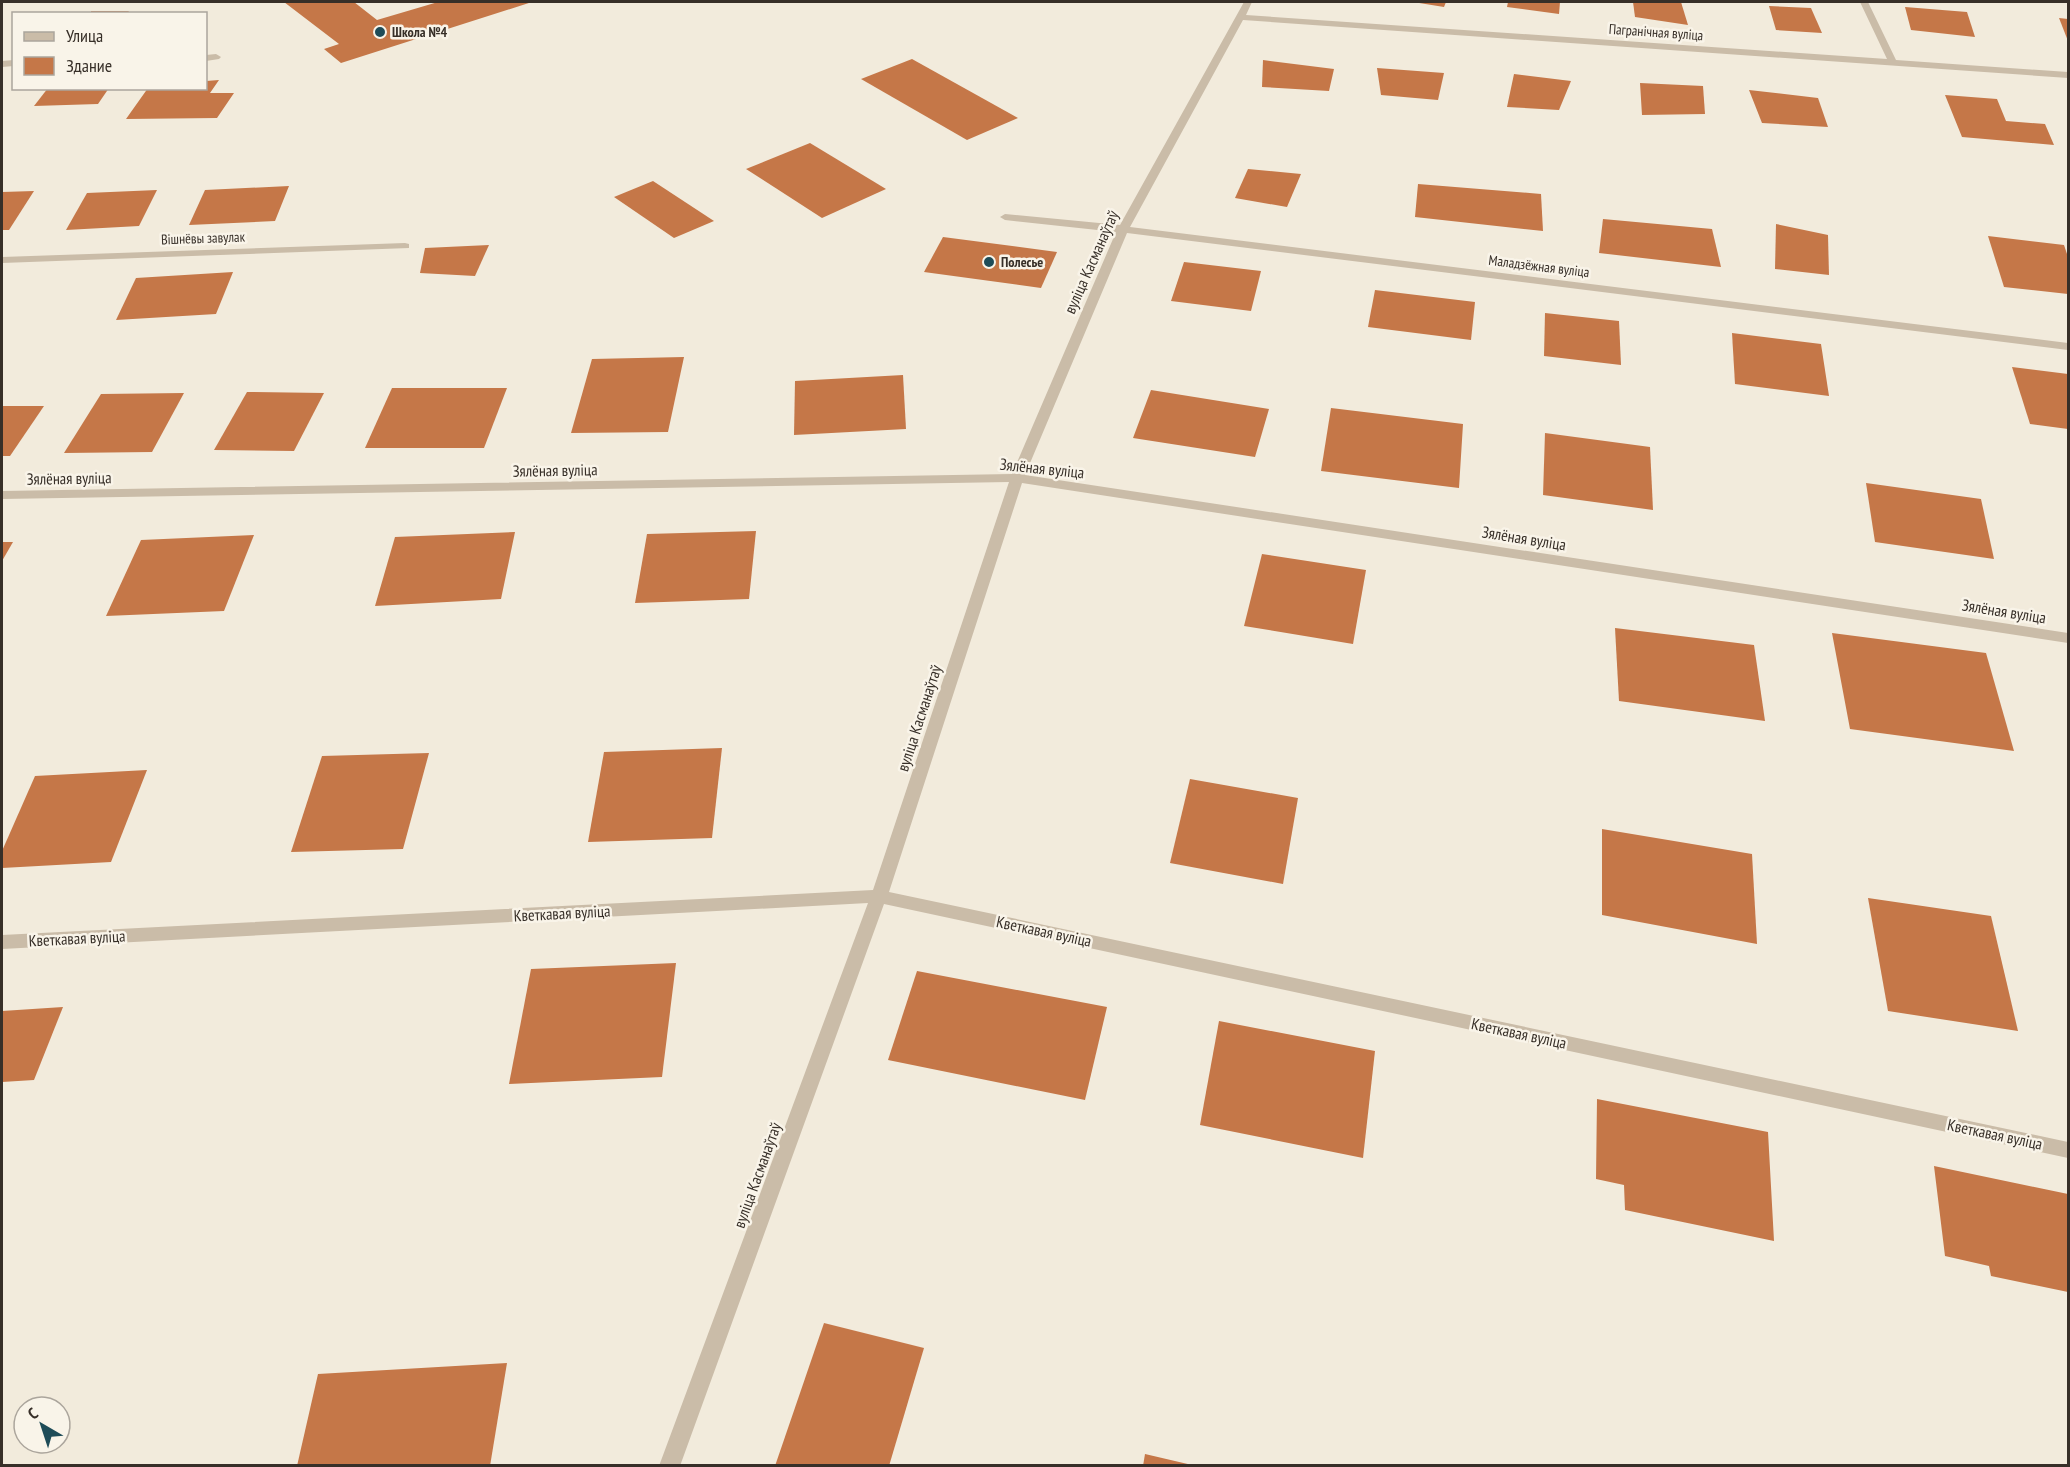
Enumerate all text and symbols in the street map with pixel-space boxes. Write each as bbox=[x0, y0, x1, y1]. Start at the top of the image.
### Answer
legend bbox=[12, 12, 207, 90]
street label: Пагранічная вуліца bbox=[1608, 20, 1704, 44]
place label: Школа №4 bbox=[392, 23, 447, 41]
text: Улица bbox=[66, 24, 103, 47]
marker: Школа №4 bbox=[373, 25, 387, 39]
text: Здание bbox=[66, 54, 112, 77]
street label: вуліца Касманаўтаў bbox=[1059, 207, 1123, 317]
street label: Вішнёвы завулак bbox=[161, 228, 246, 248]
street label: Маладзёжная вуліца bbox=[1488, 251, 1590, 281]
place label: Полесье bbox=[1001, 253, 1043, 271]
marker: Полесье bbox=[982, 255, 996, 269]
street label: Зялёная вуліца bbox=[999, 454, 1085, 482]
street label: Зялёная вуліца bbox=[512, 459, 598, 481]
street label: Зялёная вуліца bbox=[26, 467, 112, 489]
street label: Зялёная вуліца bbox=[1481, 521, 1567, 555]
street label: Зялёная вуліца bbox=[1961, 594, 2047, 628]
street label: вуліца Касманаўтаў bbox=[892, 662, 946, 774]
street label: Кветкавая вуліца bbox=[513, 900, 611, 926]
street label: Кветкавая вуліца bbox=[995, 911, 1093, 951]
street label: Кветкавая вуліца bbox=[28, 925, 126, 951]
street label: Кветкавая вуліца bbox=[1470, 1013, 1568, 1053]
street label: Кветкавая вуліца bbox=[1946, 1114, 2044, 1154]
street label: вуліца Касманаўтаў bbox=[729, 1120, 785, 1230]
north arrow bbox=[12, 1395, 72, 1455]
text: С bbox=[23, 1403, 42, 1423]

